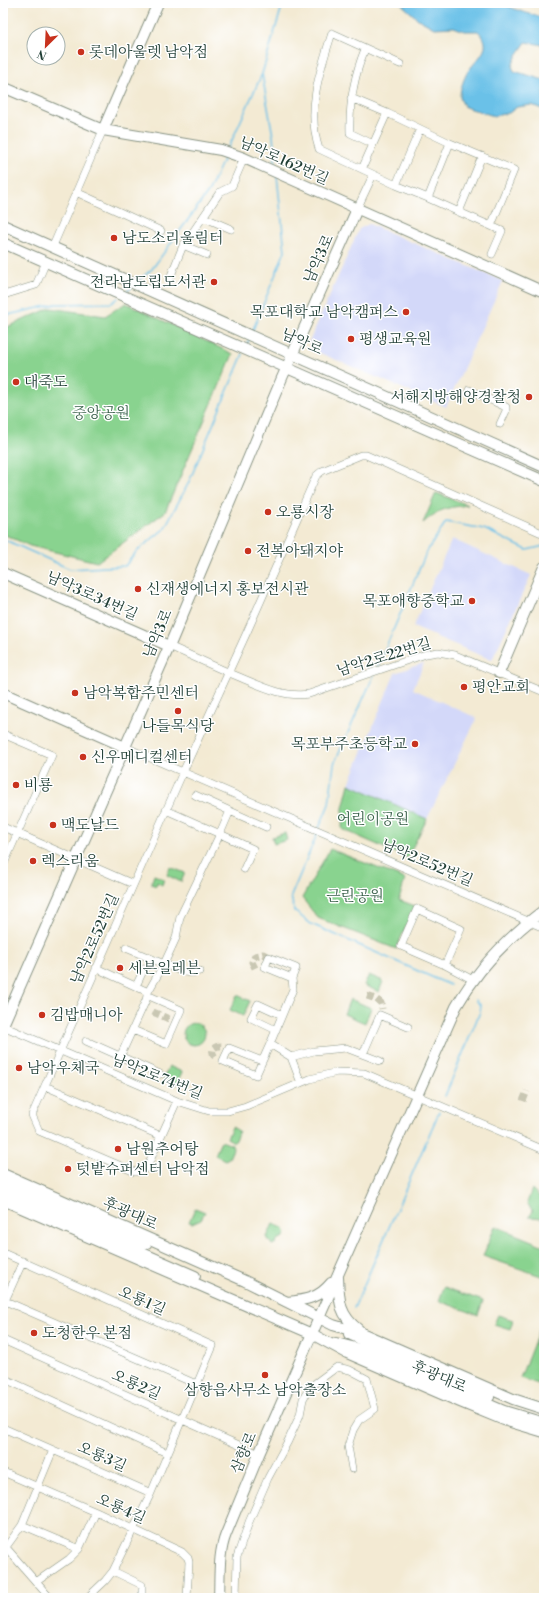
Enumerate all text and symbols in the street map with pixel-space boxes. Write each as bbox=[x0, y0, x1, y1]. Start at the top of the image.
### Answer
north arrow bbox=[26, 26, 66, 66]
place label: 롯데아울렛 남악점 bbox=[89, 43, 208, 62]
text: N bbox=[35, 46, 49, 62]
marker: 롯데아울렛 남악점 bbox=[76, 47, 86, 57]
street label: 남악로162번길 bbox=[236, 133, 332, 189]
place label: 남도소리울림터 bbox=[122, 229, 223, 248]
street label: 남악3로 bbox=[300, 231, 338, 287]
marker: 남도소리울림터 bbox=[109, 233, 119, 243]
place label: 전라남도립도서관 bbox=[90, 273, 207, 292]
marker: 전라남도립도서관 bbox=[209, 277, 219, 287]
place label: 목포대학교 남악캠퍼스 bbox=[250, 303, 399, 322]
marker: 목포대학교 남악캠퍼스 bbox=[401, 307, 411, 317]
street label: 남악로 bbox=[278, 324, 326, 360]
place label: 평생교육원 bbox=[359, 330, 431, 349]
marker: 평생교육원 bbox=[346, 334, 356, 344]
place label: 대죽도 bbox=[24, 373, 68, 392]
marker: 대죽도 bbox=[11, 377, 21, 387]
place label: 서해지방해양경찰청 bbox=[391, 388, 521, 407]
marker: 서해지방해양경찰청 bbox=[524, 392, 534, 402]
park label: 중앙공원 bbox=[72, 404, 130, 423]
place label: 오룡시장 bbox=[276, 503, 334, 522]
marker: 오룡시장 bbox=[263, 507, 273, 517]
place label: 전복아돼지야 bbox=[256, 542, 343, 561]
marker: 전복아돼지야 bbox=[243, 546, 253, 556]
street label: 남악3로34번길 bbox=[43, 567, 141, 625]
place label: 신재생에너지 홍보전시관 bbox=[146, 580, 309, 599]
marker: 신재생에너지 홍보전시관 bbox=[133, 584, 143, 594]
place label: 목포애향중학교 bbox=[363, 592, 465, 611]
marker: 목포애향중학교 bbox=[467, 596, 477, 606]
street label: 남악3로 bbox=[139, 606, 177, 662]
street label: 남악2로22번길 bbox=[334, 634, 434, 680]
place label: 평안교회 bbox=[472, 678, 530, 697]
marker: 평안교회 bbox=[459, 682, 469, 692]
place label: 남악복합주민센터 bbox=[83, 684, 199, 703]
marker: 남악복합주민센터 bbox=[70, 688, 80, 698]
marker: 나들목식당 bbox=[173, 706, 183, 716]
place label: 나들목식당 bbox=[142, 717, 215, 736]
place label: 목포부주초등학교 bbox=[291, 735, 408, 754]
marker: 목포부주초등학교 bbox=[410, 739, 420, 749]
place label: 신우메디컬센터 bbox=[91, 748, 192, 767]
marker: 신우메디컬센터 bbox=[78, 752, 88, 762]
place label: 비룡 bbox=[24, 776, 53, 795]
marker: 비룡 bbox=[11, 780, 21, 790]
park label: 어린이공원 bbox=[337, 810, 409, 829]
place label: 맥도날드 bbox=[61, 816, 119, 835]
marker: 맥도날드 bbox=[48, 820, 58, 830]
street label: 남악2로52번길 bbox=[378, 835, 476, 891]
place label: 렉스리움 bbox=[41, 852, 99, 871]
marker: 렉스리움 bbox=[28, 856, 38, 866]
park label: 근린공원 bbox=[326, 887, 384, 906]
street label: 남악2로52번길 bbox=[66, 890, 124, 988]
place label: 세븐일레븐 bbox=[128, 959, 201, 978]
marker: 세븐일레븐 bbox=[115, 963, 125, 973]
place label: 김밥매니아 bbox=[50, 1006, 123, 1025]
marker: 김밥매니아 bbox=[37, 1010, 47, 1020]
street label: 남악2로74번길 bbox=[109, 1050, 205, 1104]
place label: 남악우체국 bbox=[27, 1059, 100, 1078]
marker: 남악우체국 bbox=[14, 1063, 24, 1073]
place label: 남원추어탕 bbox=[126, 1140, 199, 1159]
marker: 남원추어탕 bbox=[113, 1144, 123, 1154]
place label: 텃밭슈퍼센터 남악점 bbox=[76, 1160, 210, 1179]
marker: 텃밭슈퍼센터 남악점 bbox=[63, 1164, 73, 1174]
street label: 후광대로 bbox=[100, 1194, 161, 1235]
street label: 오룡1길 bbox=[115, 1282, 169, 1320]
place label: 도청한우 본점 bbox=[42, 1324, 132, 1343]
marker: 도청한우 본점 bbox=[29, 1328, 39, 1338]
street label: 후광대로 bbox=[409, 1357, 470, 1397]
street label: 오룡2길 bbox=[108, 1366, 164, 1404]
marker: 삼향읍사무소 남악출장소 bbox=[260, 1370, 270, 1380]
place label: 삼향읍사무소 남악출장소 bbox=[184, 1381, 347, 1400]
street label: 삼향로 bbox=[227, 1429, 261, 1477]
street label: 오룡3길 bbox=[74, 1438, 130, 1476]
street label: 오룡4길 bbox=[93, 1490, 149, 1528]

